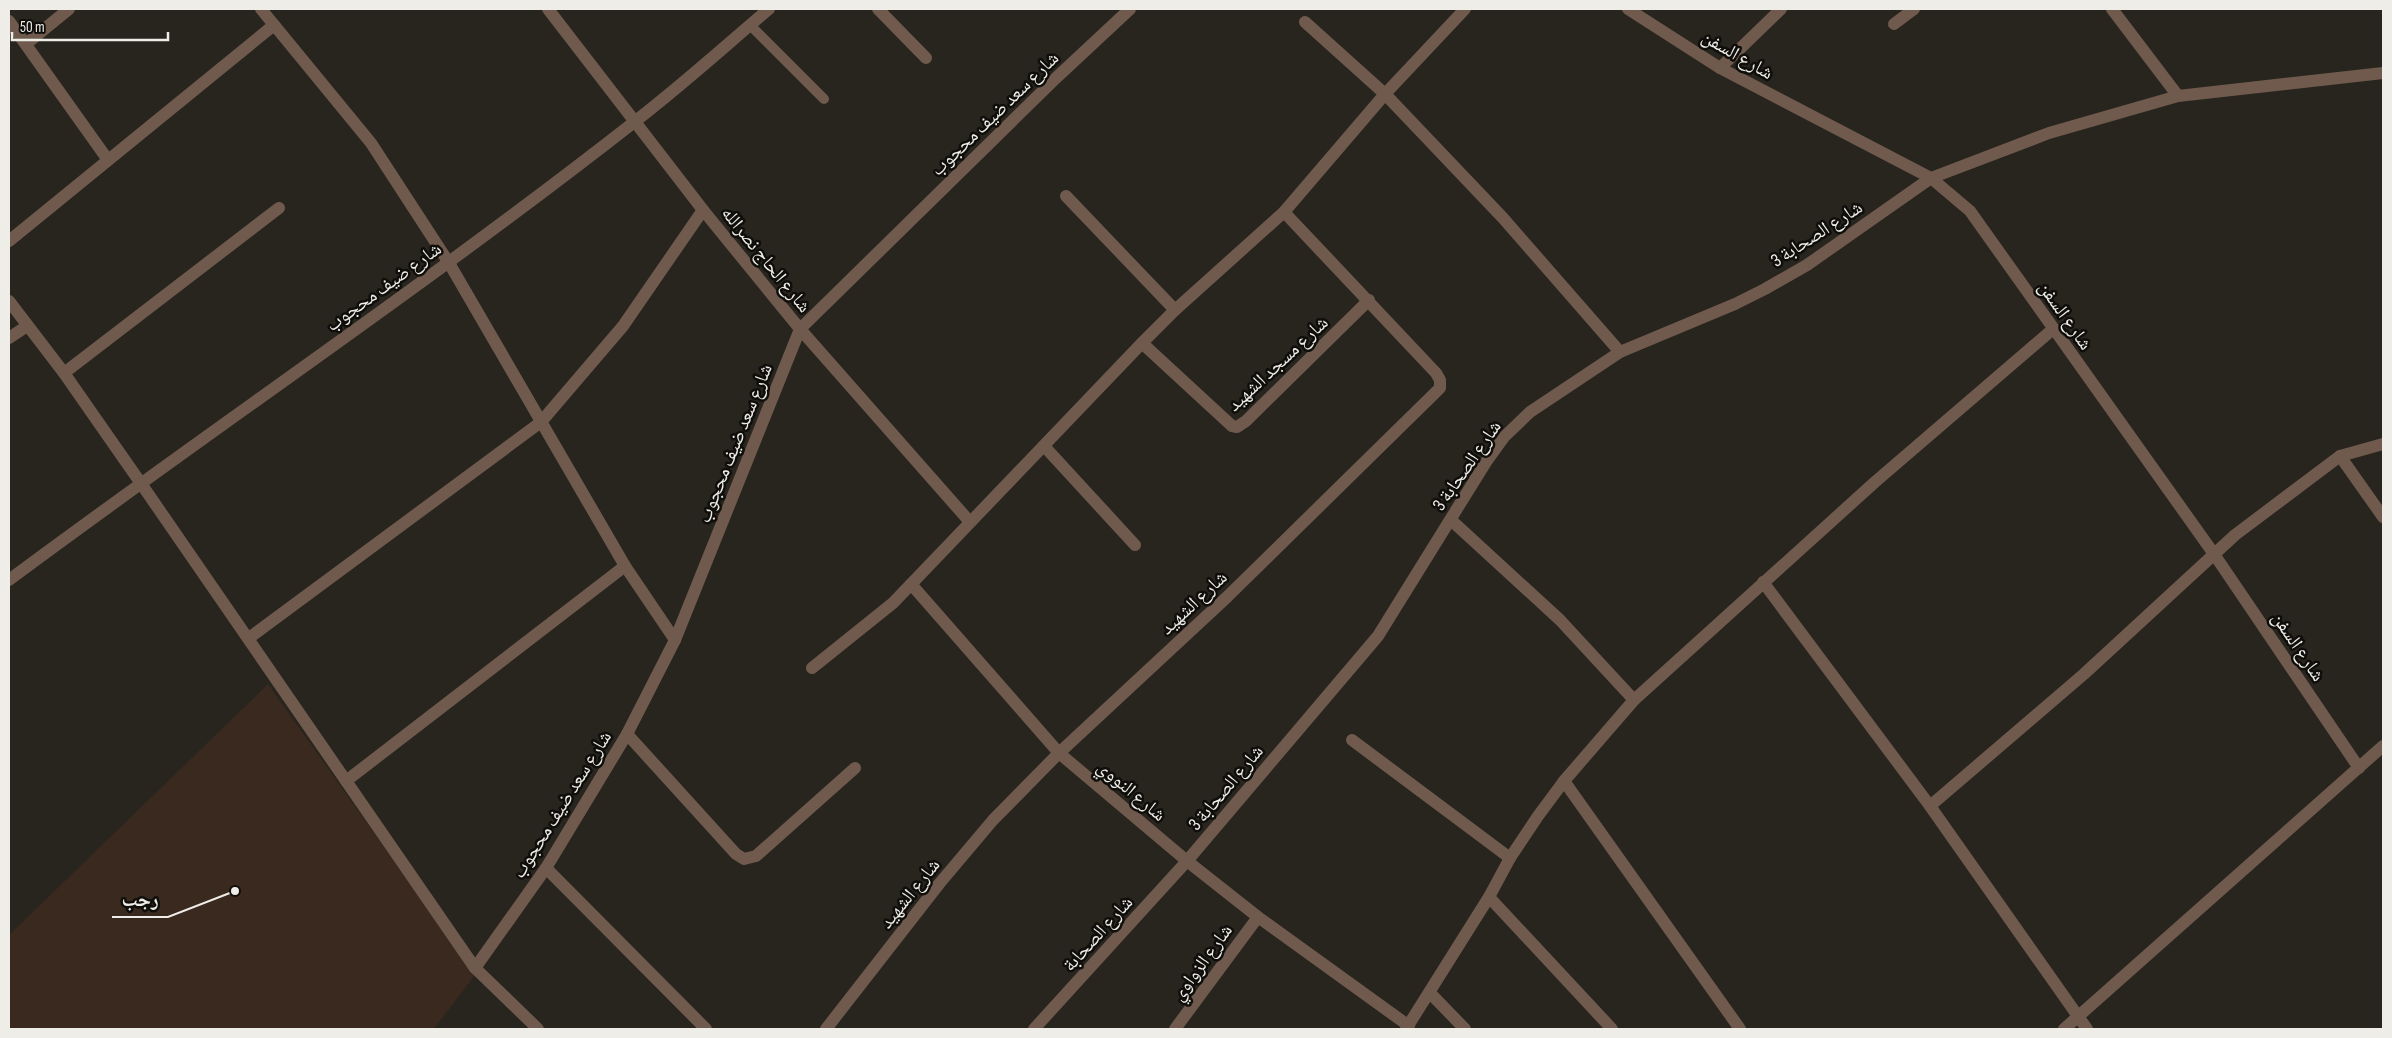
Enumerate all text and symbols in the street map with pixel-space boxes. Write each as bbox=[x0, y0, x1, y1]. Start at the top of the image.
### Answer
scale bar bbox=[12, 10, 169, 42]
text: 50 m bbox=[20, 18, 45, 37]
street label: شارع السفن bbox=[1697, 26, 1777, 85]
street label: شارع سعد ضيف محجوب bbox=[926, 47, 1064, 181]
street label: شارع الصحابة 3 bbox=[1767, 196, 1867, 272]
street label: شارع الحاج نصرالله bbox=[716, 202, 816, 318]
street label: شارع ضيف محجوب bbox=[322, 238, 446, 337]
street label: شارع السفن bbox=[2033, 277, 2097, 355]
street label: شارع مسجد الشهيد bbox=[1223, 312, 1333, 417]
street label: شارع سعد ضيف محجوب bbox=[693, 361, 778, 526]
street label: شارع الصحابة 3 bbox=[1428, 416, 1507, 515]
street label: شارع الشهيد bbox=[1156, 566, 1232, 640]
street label: شارع السفن bbox=[2266, 608, 2329, 686]
street label: شارع سعد ضيف محجوب bbox=[508, 727, 617, 883]
street label: شارع الصحابة 3 bbox=[1184, 740, 1269, 835]
street label: شارع النووي bbox=[1090, 756, 1170, 829]
street label: شارع الشهيد bbox=[875, 854, 945, 934]
callout: رجب bbox=[112, 882, 168, 917]
text: رجب bbox=[122, 888, 158, 912]
street label: شارع الصحابة bbox=[1058, 891, 1138, 977]
street label: شارع الزواوي bbox=[1167, 920, 1240, 1007]

